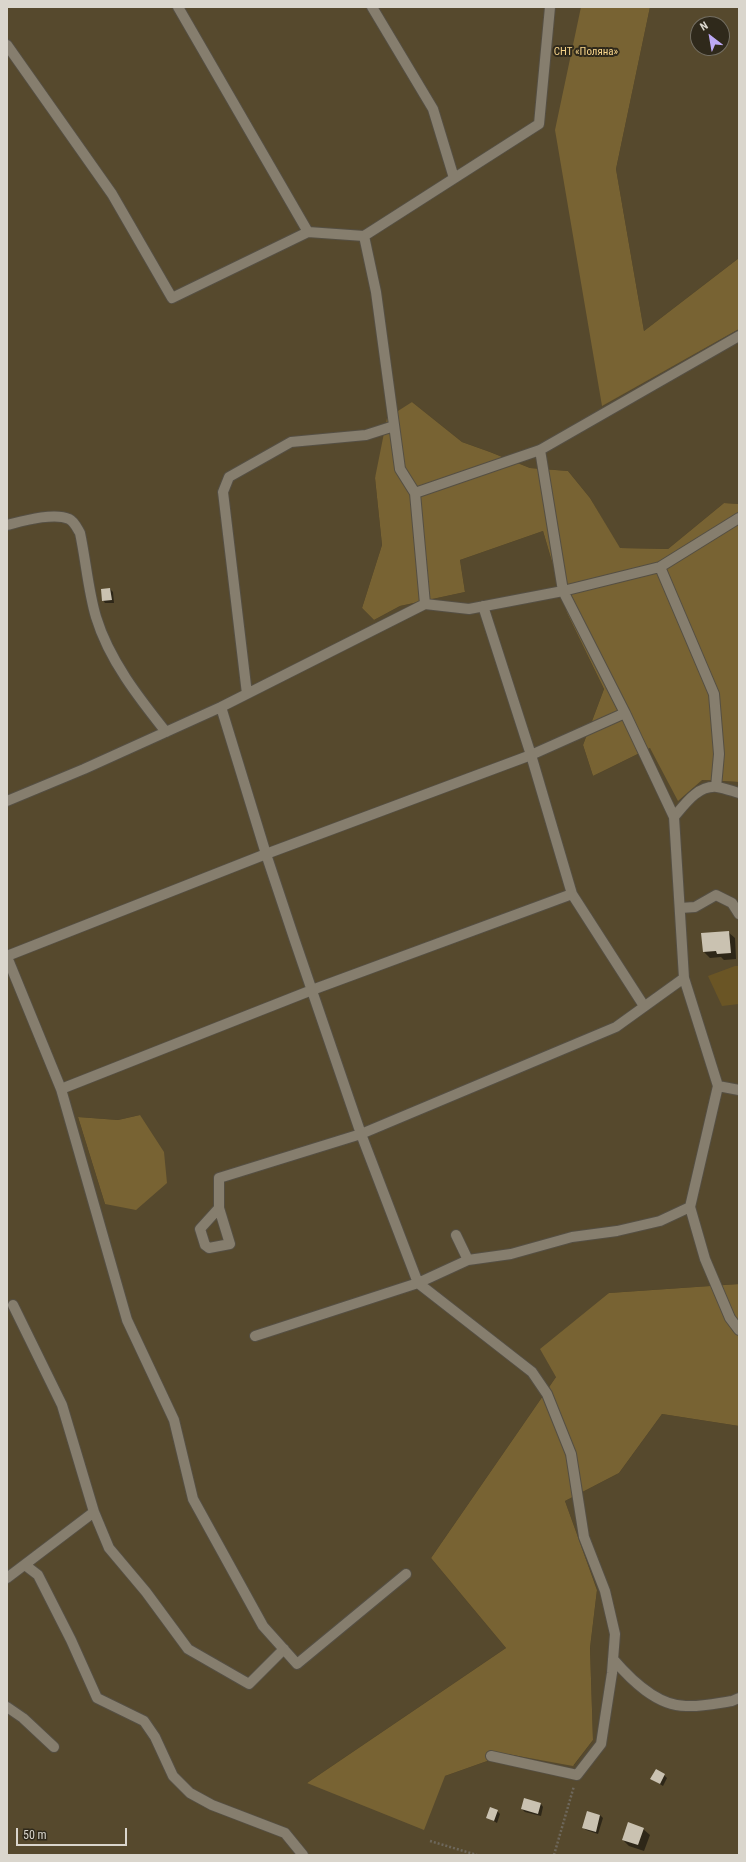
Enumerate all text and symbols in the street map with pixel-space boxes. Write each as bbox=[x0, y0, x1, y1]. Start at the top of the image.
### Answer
north arrow bbox=[690, 16, 730, 56]
text: N bbox=[698, 19, 710, 33]
park label: СНТ «Поляна» bbox=[554, 45, 618, 59]
scale bar bbox=[18, 1820, 129, 1846]
text: 50 m bbox=[23, 1828, 47, 1842]

